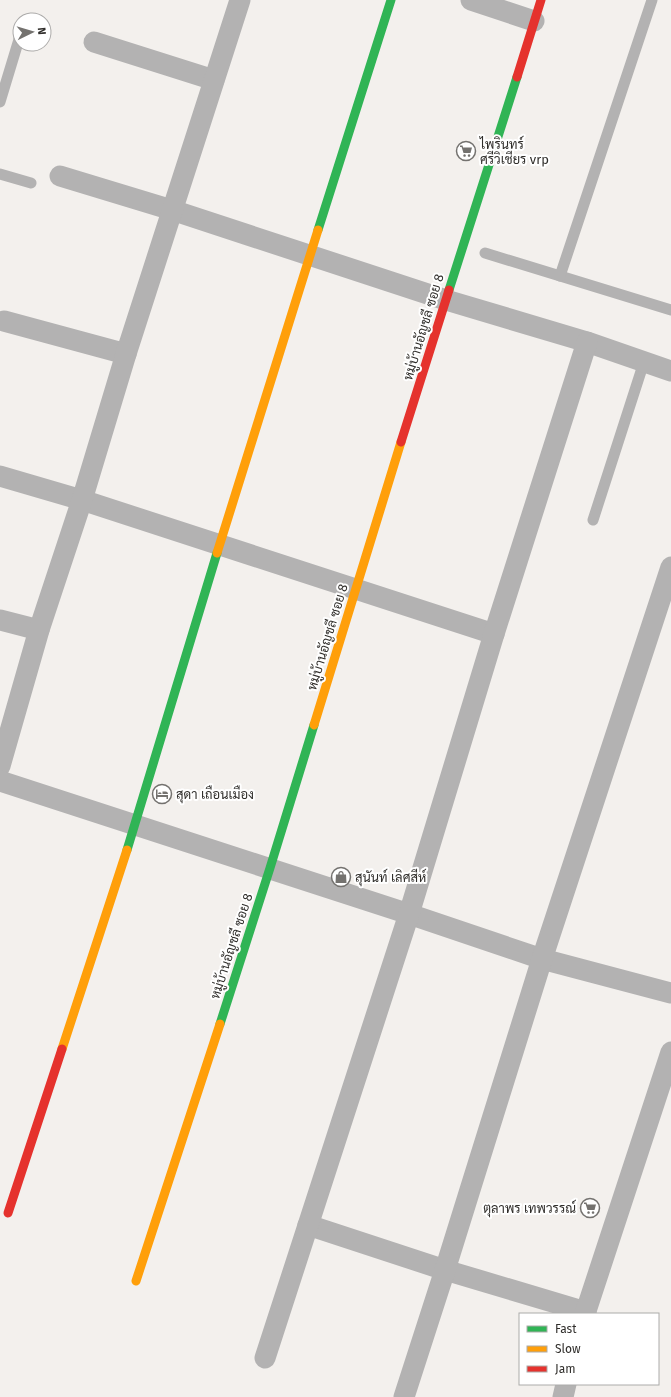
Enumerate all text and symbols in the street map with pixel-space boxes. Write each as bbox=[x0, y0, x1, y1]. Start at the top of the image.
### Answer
north arrow bbox=[12, 12, 52, 52]
text: N bbox=[35, 27, 48, 35]
place label: ไพรินทร์ ศรีวิเชียร vrp bbox=[479, 135, 549, 167]
supermarket icon: ไพรินทร์ ศรีวิเชียร vrp bbox=[455, 140, 477, 162]
street label: หมู่บ้านอัญชลี ซอย 8 bbox=[398, 272, 449, 383]
street label: หมู่บ้านอัญชลี ซอย 8 bbox=[302, 582, 353, 693]
hotel icon: สุดา เถือนเมือง bbox=[151, 783, 173, 805]
place label: สุดา เถือนเมือง bbox=[176, 785, 254, 804]
shop icon: สุนันท์ เลิศสีห์ bbox=[330, 866, 352, 888]
place label: สุนันท์ เลิศสีห์ bbox=[355, 868, 426, 887]
street label: หมู่บ้านอัญชลี ซอย 8 bbox=[205, 891, 258, 1001]
supermarket icon: ตุลาพร เทพวรรณ์ bbox=[579, 1197, 601, 1219]
place label: ตุลาพร เทพวรรณ์ bbox=[483, 1199, 576, 1218]
legend bbox=[519, 1313, 659, 1385]
text: Fast bbox=[555, 1322, 577, 1336]
text: Slow bbox=[555, 1342, 581, 1356]
text: Jam bbox=[555, 1362, 575, 1376]

